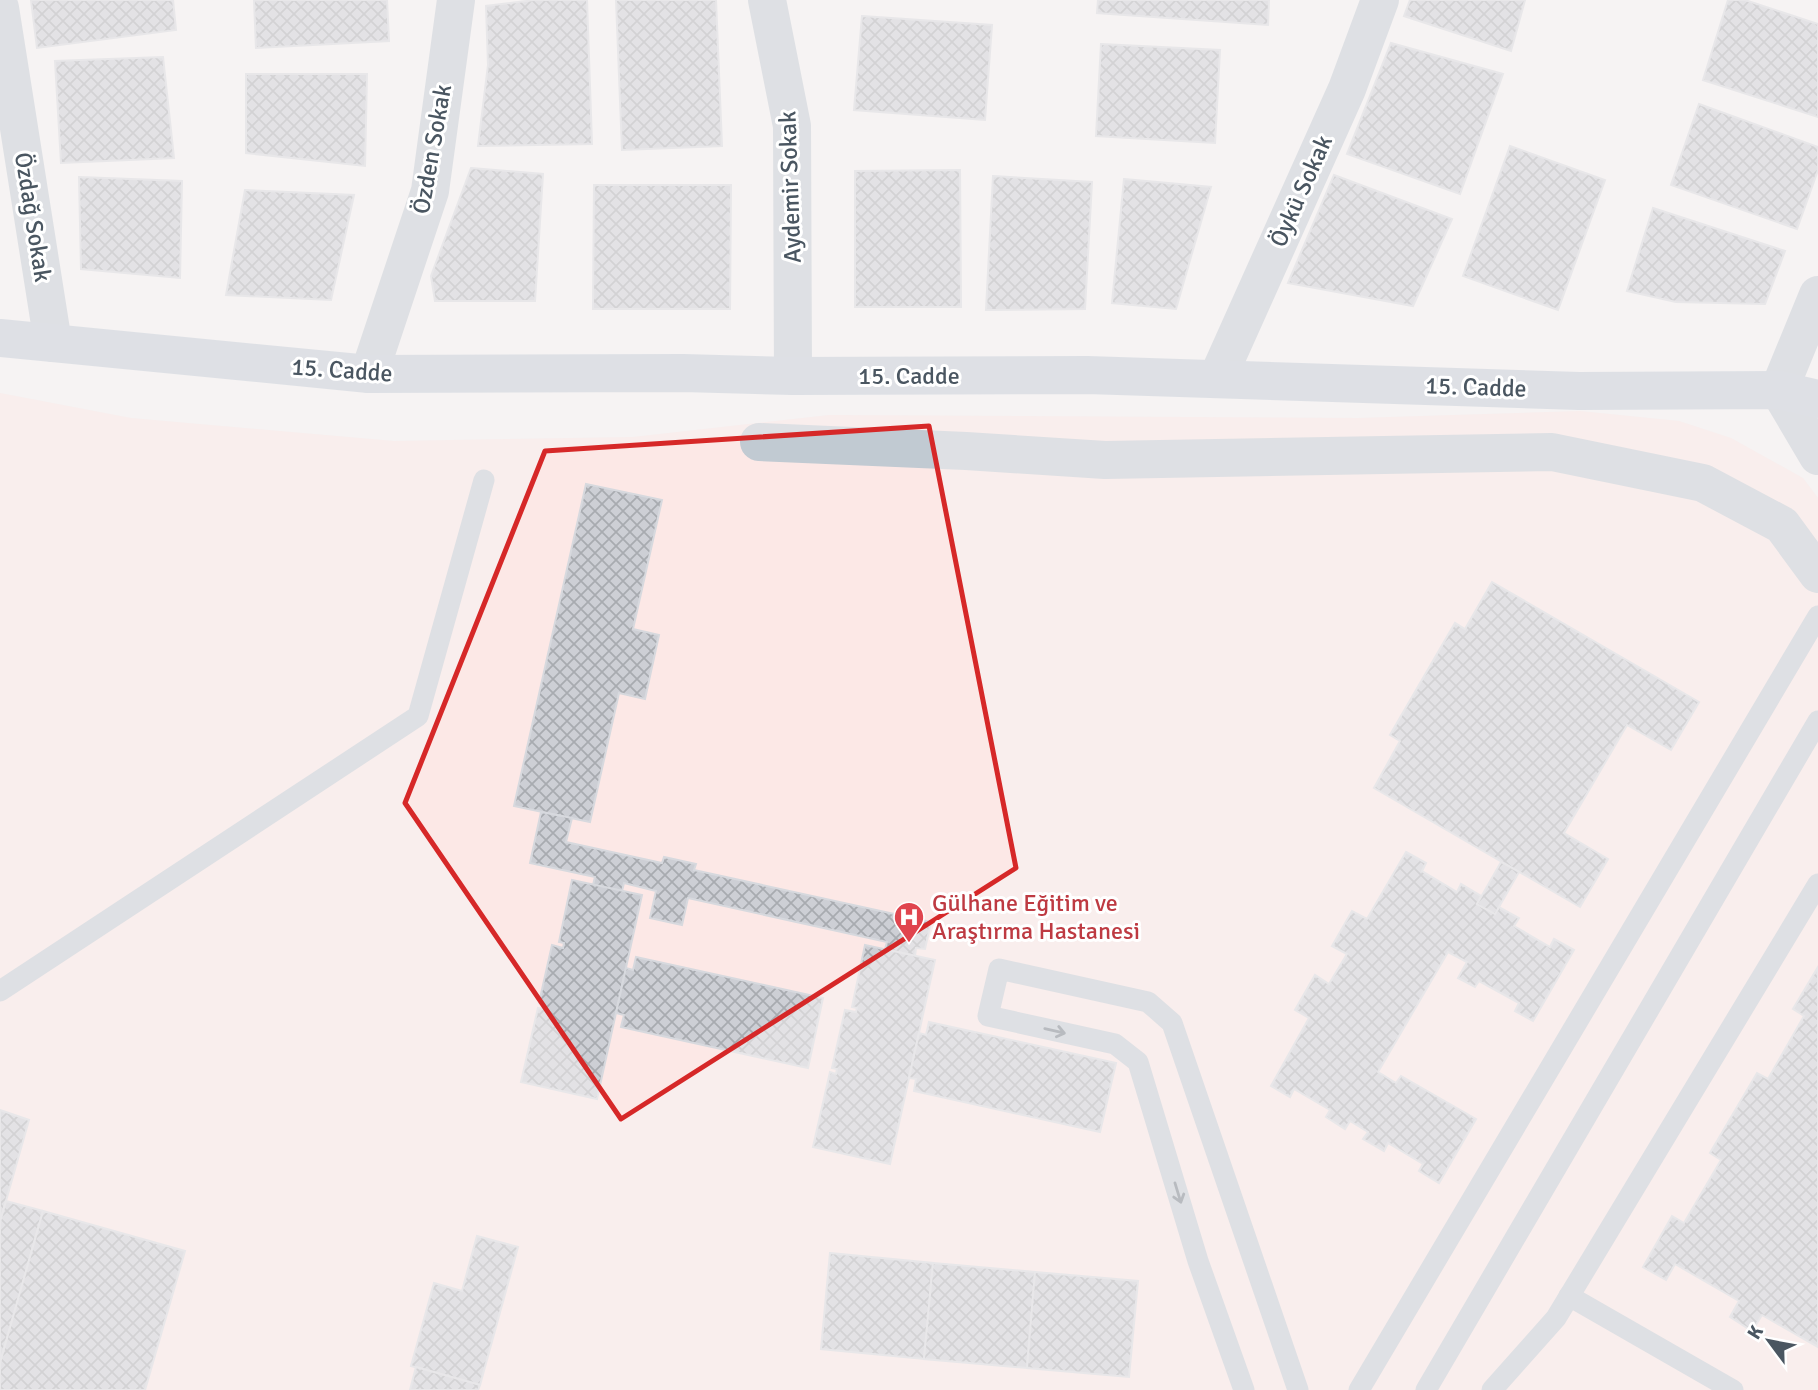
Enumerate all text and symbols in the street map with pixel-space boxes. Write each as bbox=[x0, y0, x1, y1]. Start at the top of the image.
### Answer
street label: Özden Sokak bbox=[406, 82, 458, 216]
street label: Aydemir Sokak bbox=[772, 111, 808, 263]
street label: Öykü Sokak bbox=[1263, 130, 1339, 252]
street label: Özdağ Sokak bbox=[8, 150, 58, 284]
street label: 15. Cadde bbox=[290, 352, 394, 388]
street label: 15. Cadde bbox=[858, 361, 960, 391]
street label: 15. Cadde bbox=[1425, 370, 1527, 404]
place label: Gülhane Eğitim ve Araştırma Hastanesi bbox=[932, 888, 1140, 946]
hospital icon: Gülhane Eğitim ve Araştırma Hastanesi bbox=[892, 900, 926, 944]
one-way arrow bbox=[1043, 1024, 1066, 1038]
one-way arrow bbox=[1172, 1181, 1185, 1203]
north arrow bbox=[1734, 1306, 1804, 1376]
text: K bbox=[1742, 1321, 1769, 1344]

